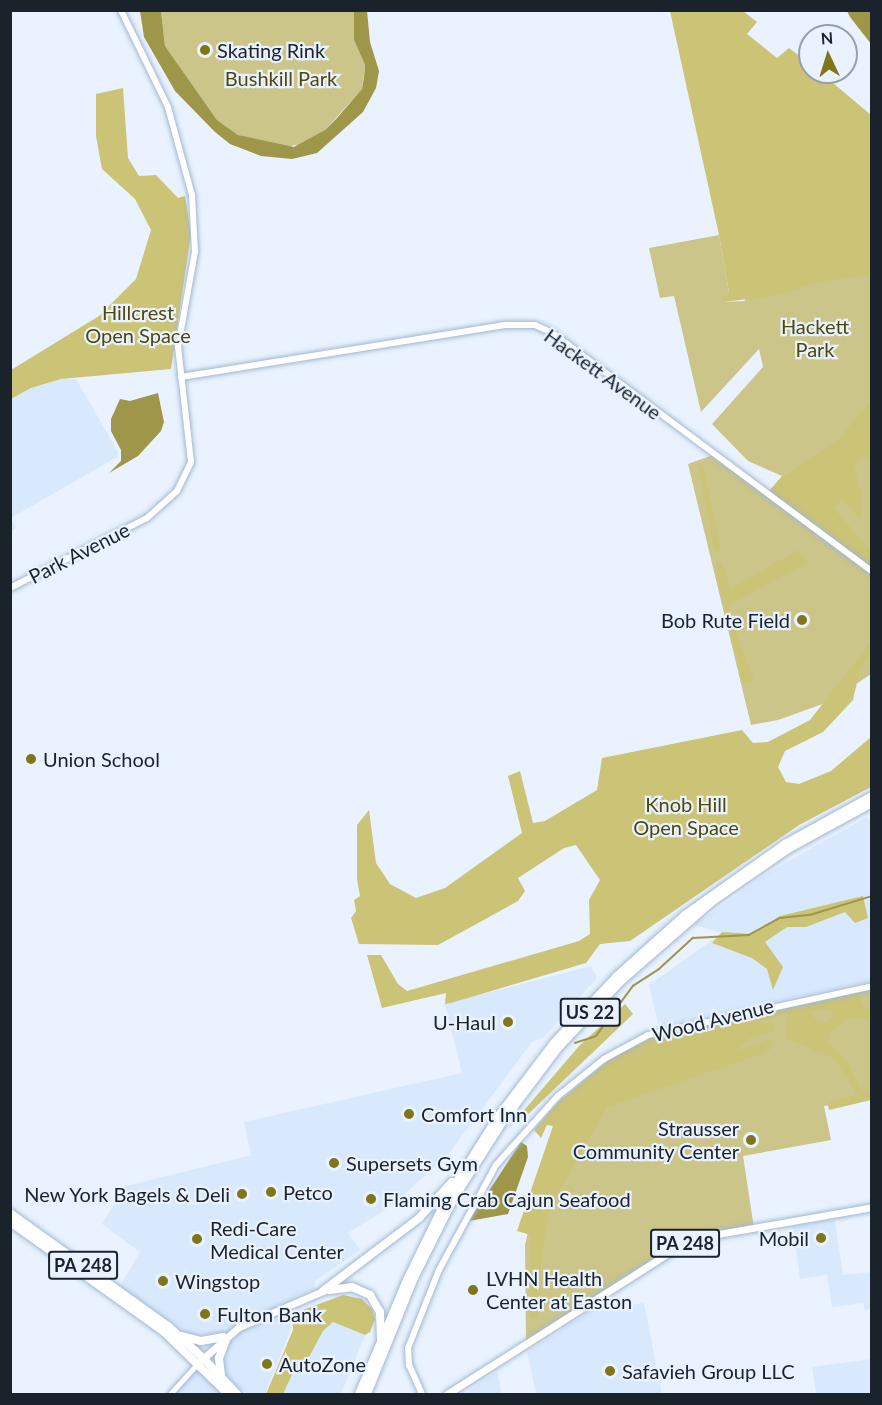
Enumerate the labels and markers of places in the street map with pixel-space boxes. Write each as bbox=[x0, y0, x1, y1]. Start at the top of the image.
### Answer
place label: Skating Rink bbox=[217, 38, 325, 62]
marker: Skating Rink bbox=[198, 43, 212, 57]
place label: Bob Rute Field bbox=[661, 608, 790, 632]
marker: Bob Rute Field bbox=[795, 613, 809, 627]
place label: Union School bbox=[43, 747, 160, 771]
marker: Union School bbox=[24, 752, 38, 766]
place label: U-Haul bbox=[433, 1010, 496, 1034]
marker: U-Haul bbox=[501, 1015, 515, 1029]
place label: Comfort Inn bbox=[421, 1102, 527, 1126]
marker: Comfort Inn bbox=[402, 1107, 416, 1121]
place label: Strausser Community Center bbox=[572, 1116, 739, 1163]
marker: Strausser Community Center bbox=[744, 1133, 758, 1147]
place label: Supersets Gym bbox=[346, 1151, 478, 1175]
marker: Supersets Gym bbox=[327, 1156, 341, 1170]
place label: Petco bbox=[283, 1180, 333, 1204]
place label: New York Bagels & Deli bbox=[23, 1182, 230, 1206]
marker: Petco bbox=[264, 1185, 278, 1199]
marker: New York Bagels & Deli bbox=[235, 1187, 249, 1201]
place label: Flaming Crab Cajun Seafood bbox=[383, 1187, 631, 1211]
marker: Flaming Crab Cajun Seafood bbox=[364, 1192, 378, 1206]
place label: Redi-Care Medical Center bbox=[210, 1216, 344, 1263]
place label: Mobil bbox=[759, 1226, 809, 1250]
marker: Redi-Care Medical Center bbox=[188, 1230, 206, 1248]
marker: Mobil bbox=[814, 1231, 828, 1245]
place label: LVHN Health Center at Easton bbox=[486, 1266, 633, 1313]
place label: Wingstop bbox=[175, 1269, 260, 1293]
marker: Wingstop bbox=[156, 1274, 170, 1288]
marker: LVHN Health Center at Easton bbox=[464, 1281, 482, 1299]
place label: Fulton Bank bbox=[217, 1302, 322, 1326]
marker: Fulton Bank bbox=[198, 1307, 212, 1321]
place label: AutoZone bbox=[279, 1352, 366, 1376]
marker: AutoZone bbox=[260, 1357, 274, 1371]
place label: Safavieh Group LLC bbox=[622, 1359, 795, 1383]
marker: Safavieh Group LLC bbox=[603, 1364, 617, 1378]

